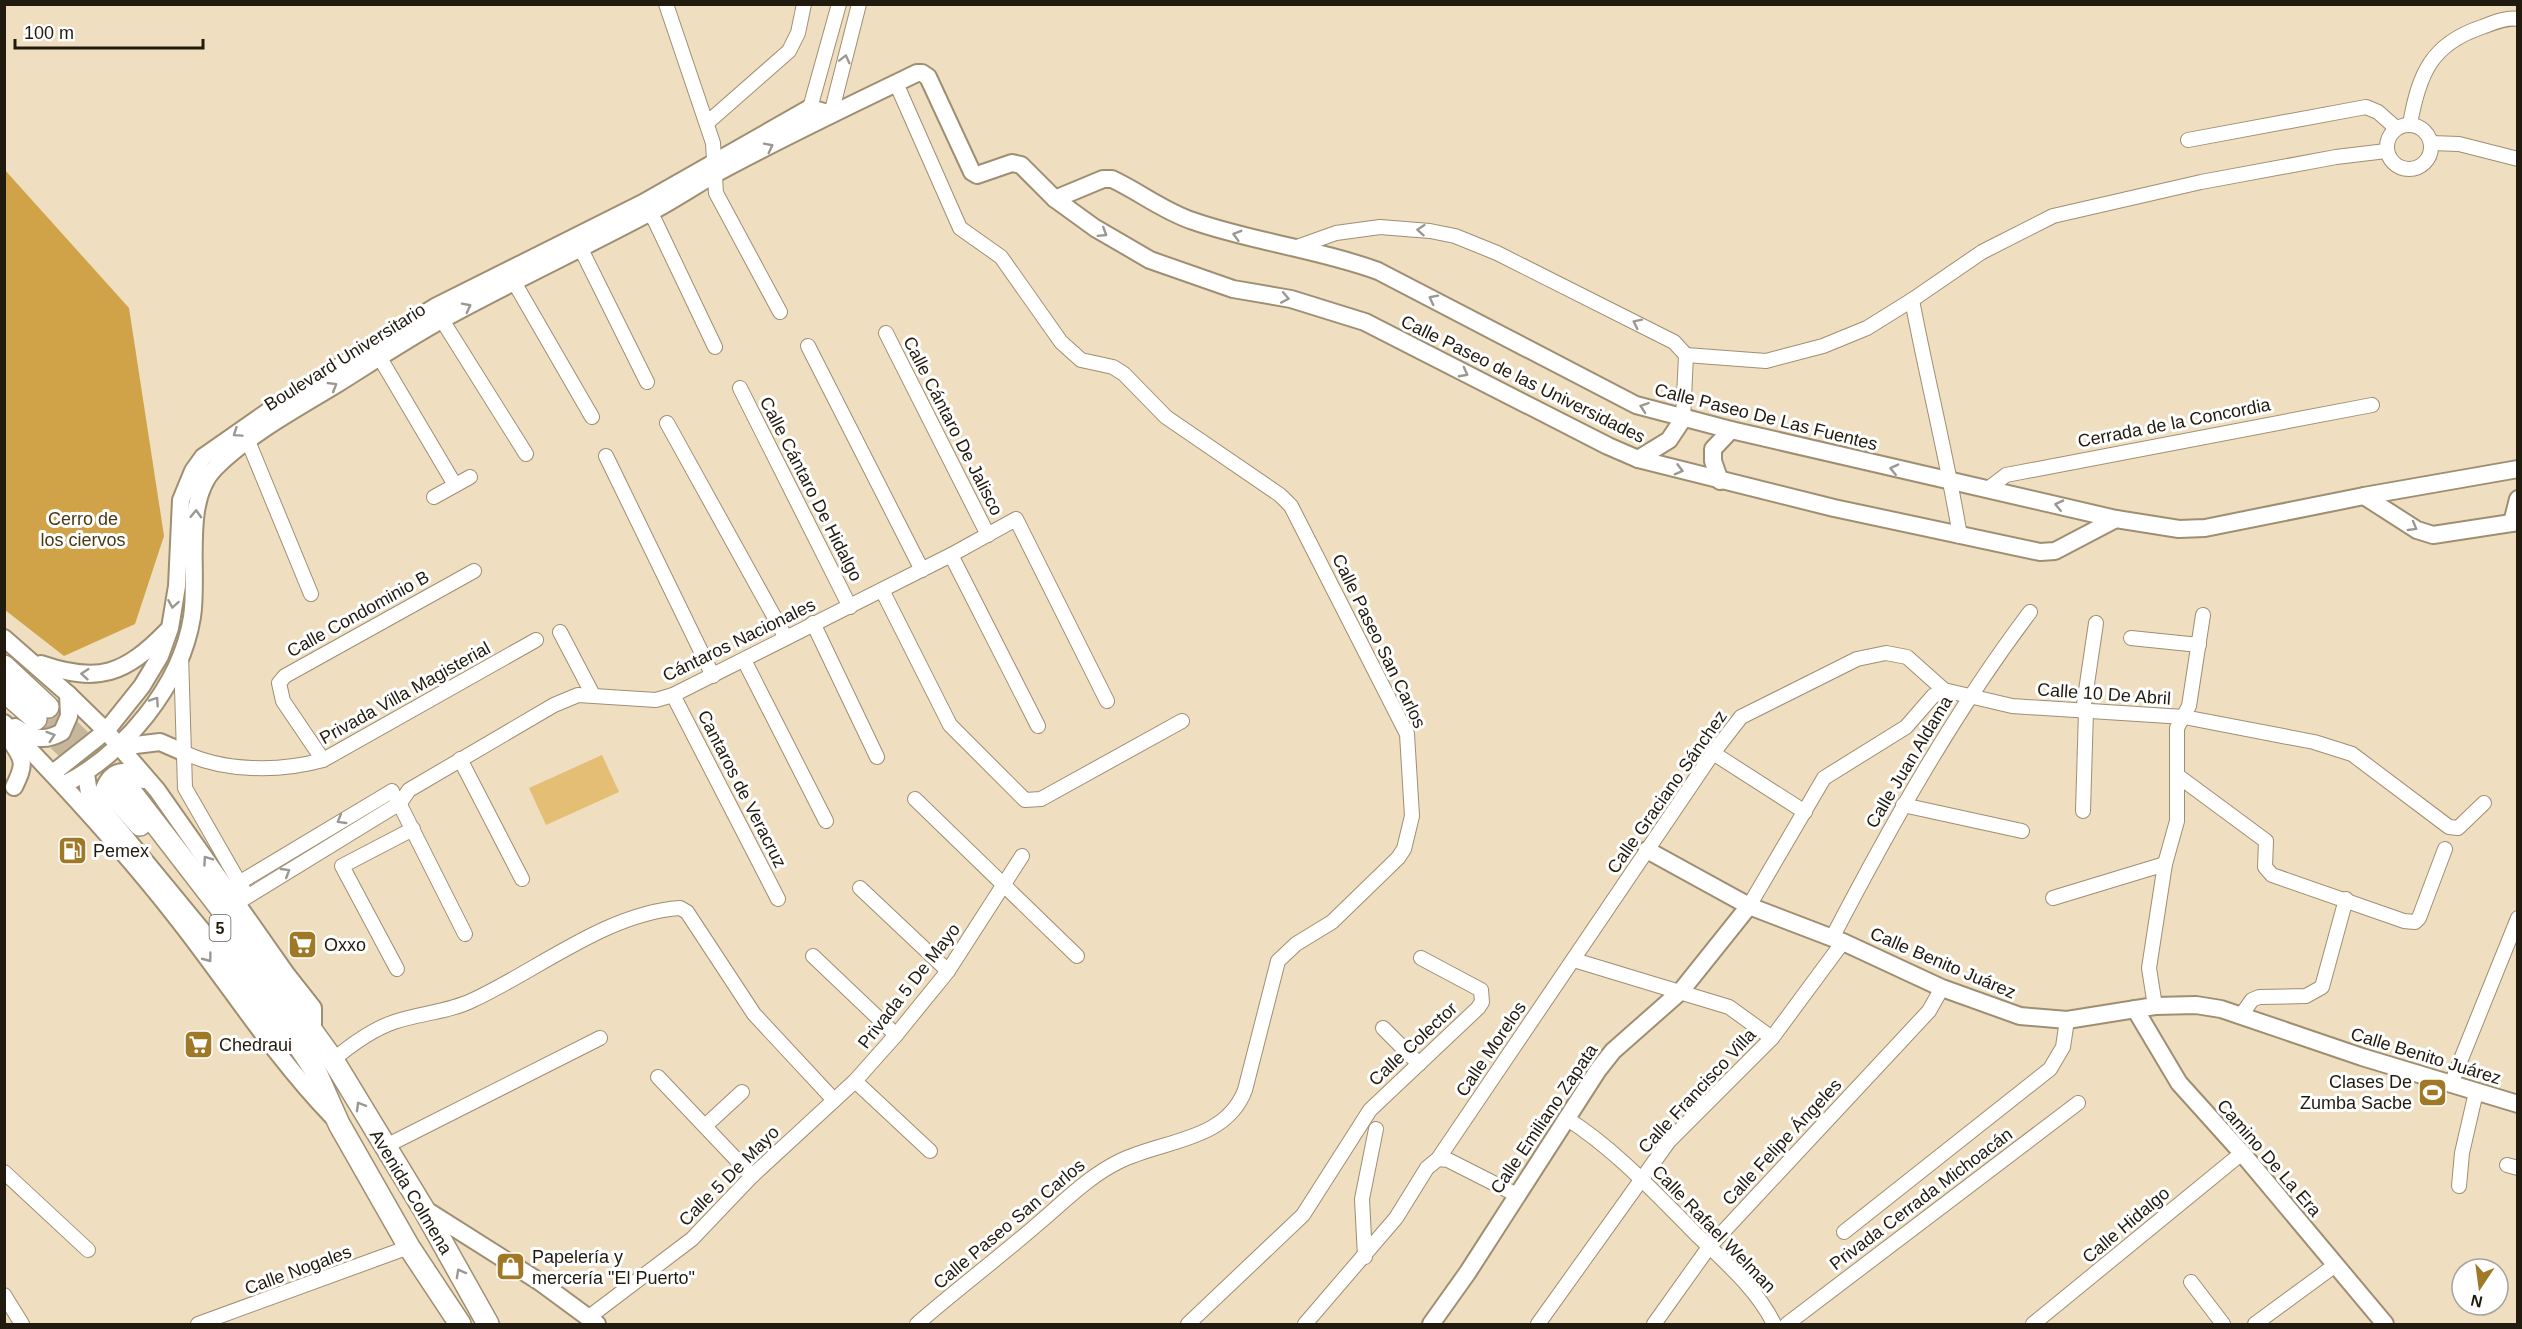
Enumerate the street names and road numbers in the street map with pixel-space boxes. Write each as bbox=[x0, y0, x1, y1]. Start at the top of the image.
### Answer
street label: Boulevard Universitario bbox=[261, 299, 429, 415]
street label: Calle Paseo de las Universidades bbox=[1398, 311, 1648, 447]
street label: Calle Cántaro De Jalisco bbox=[899, 333, 1007, 519]
street label: Calle Paseo De Las Fuentes bbox=[1652, 380, 1880, 454]
street label: Calle Cántaro De Hidalgo bbox=[756, 394, 866, 584]
street label: Cerrada de la Concordia bbox=[2076, 394, 2273, 452]
street label: Calle Paseo San Carlos bbox=[1328, 551, 1430, 731]
street label: Calle Condominio B bbox=[284, 567, 432, 661]
street label: Cántaros Nacionales bbox=[660, 594, 818, 686]
street label: Privada Villa Magisterial bbox=[316, 638, 494, 748]
street label: Calle 10 De Abril bbox=[2036, 679, 2172, 709]
street label: Calle Juan Aldama bbox=[1862, 692, 1957, 831]
street label: Cantaros de Veracruz bbox=[694, 707, 790, 871]
street label: Calle Graciano Sánchez bbox=[1603, 707, 1731, 877]
road number: 5 bbox=[210, 915, 230, 941]
street label: Privada 5 De Mayo bbox=[854, 920, 964, 1052]
street label: Calle Benito Juárez bbox=[1867, 923, 2019, 1003]
street label: Calle Colector bbox=[1365, 998, 1461, 1090]
street label: Calle Morelos bbox=[1452, 998, 1530, 1100]
street label: Calle Francisco Villa bbox=[1634, 1024, 1760, 1157]
street label: Calle Benito Juárez bbox=[2348, 1024, 2504, 1088]
street label: Calle Emiliano Zapata bbox=[1486, 1040, 1602, 1198]
street label: Calle Felipe Ángeles bbox=[1718, 1075, 1846, 1209]
street label: Camino De La Era bbox=[2213, 1096, 2326, 1221]
street label: Calle 5 De Mayo bbox=[675, 1122, 783, 1230]
street label: Privada Cerrada Michoacán bbox=[1826, 1124, 2016, 1274]
street label: Avenida Colmena bbox=[366, 1126, 457, 1259]
street label: Calle Paseo San Carlos bbox=[929, 1155, 1089, 1293]
street label: Calle Rafael Welman bbox=[1648, 1161, 1780, 1297]
street label: Calle Hidalgo bbox=[2079, 1183, 2173, 1267]
street label: Calle Nogales bbox=[242, 1241, 354, 1299]

